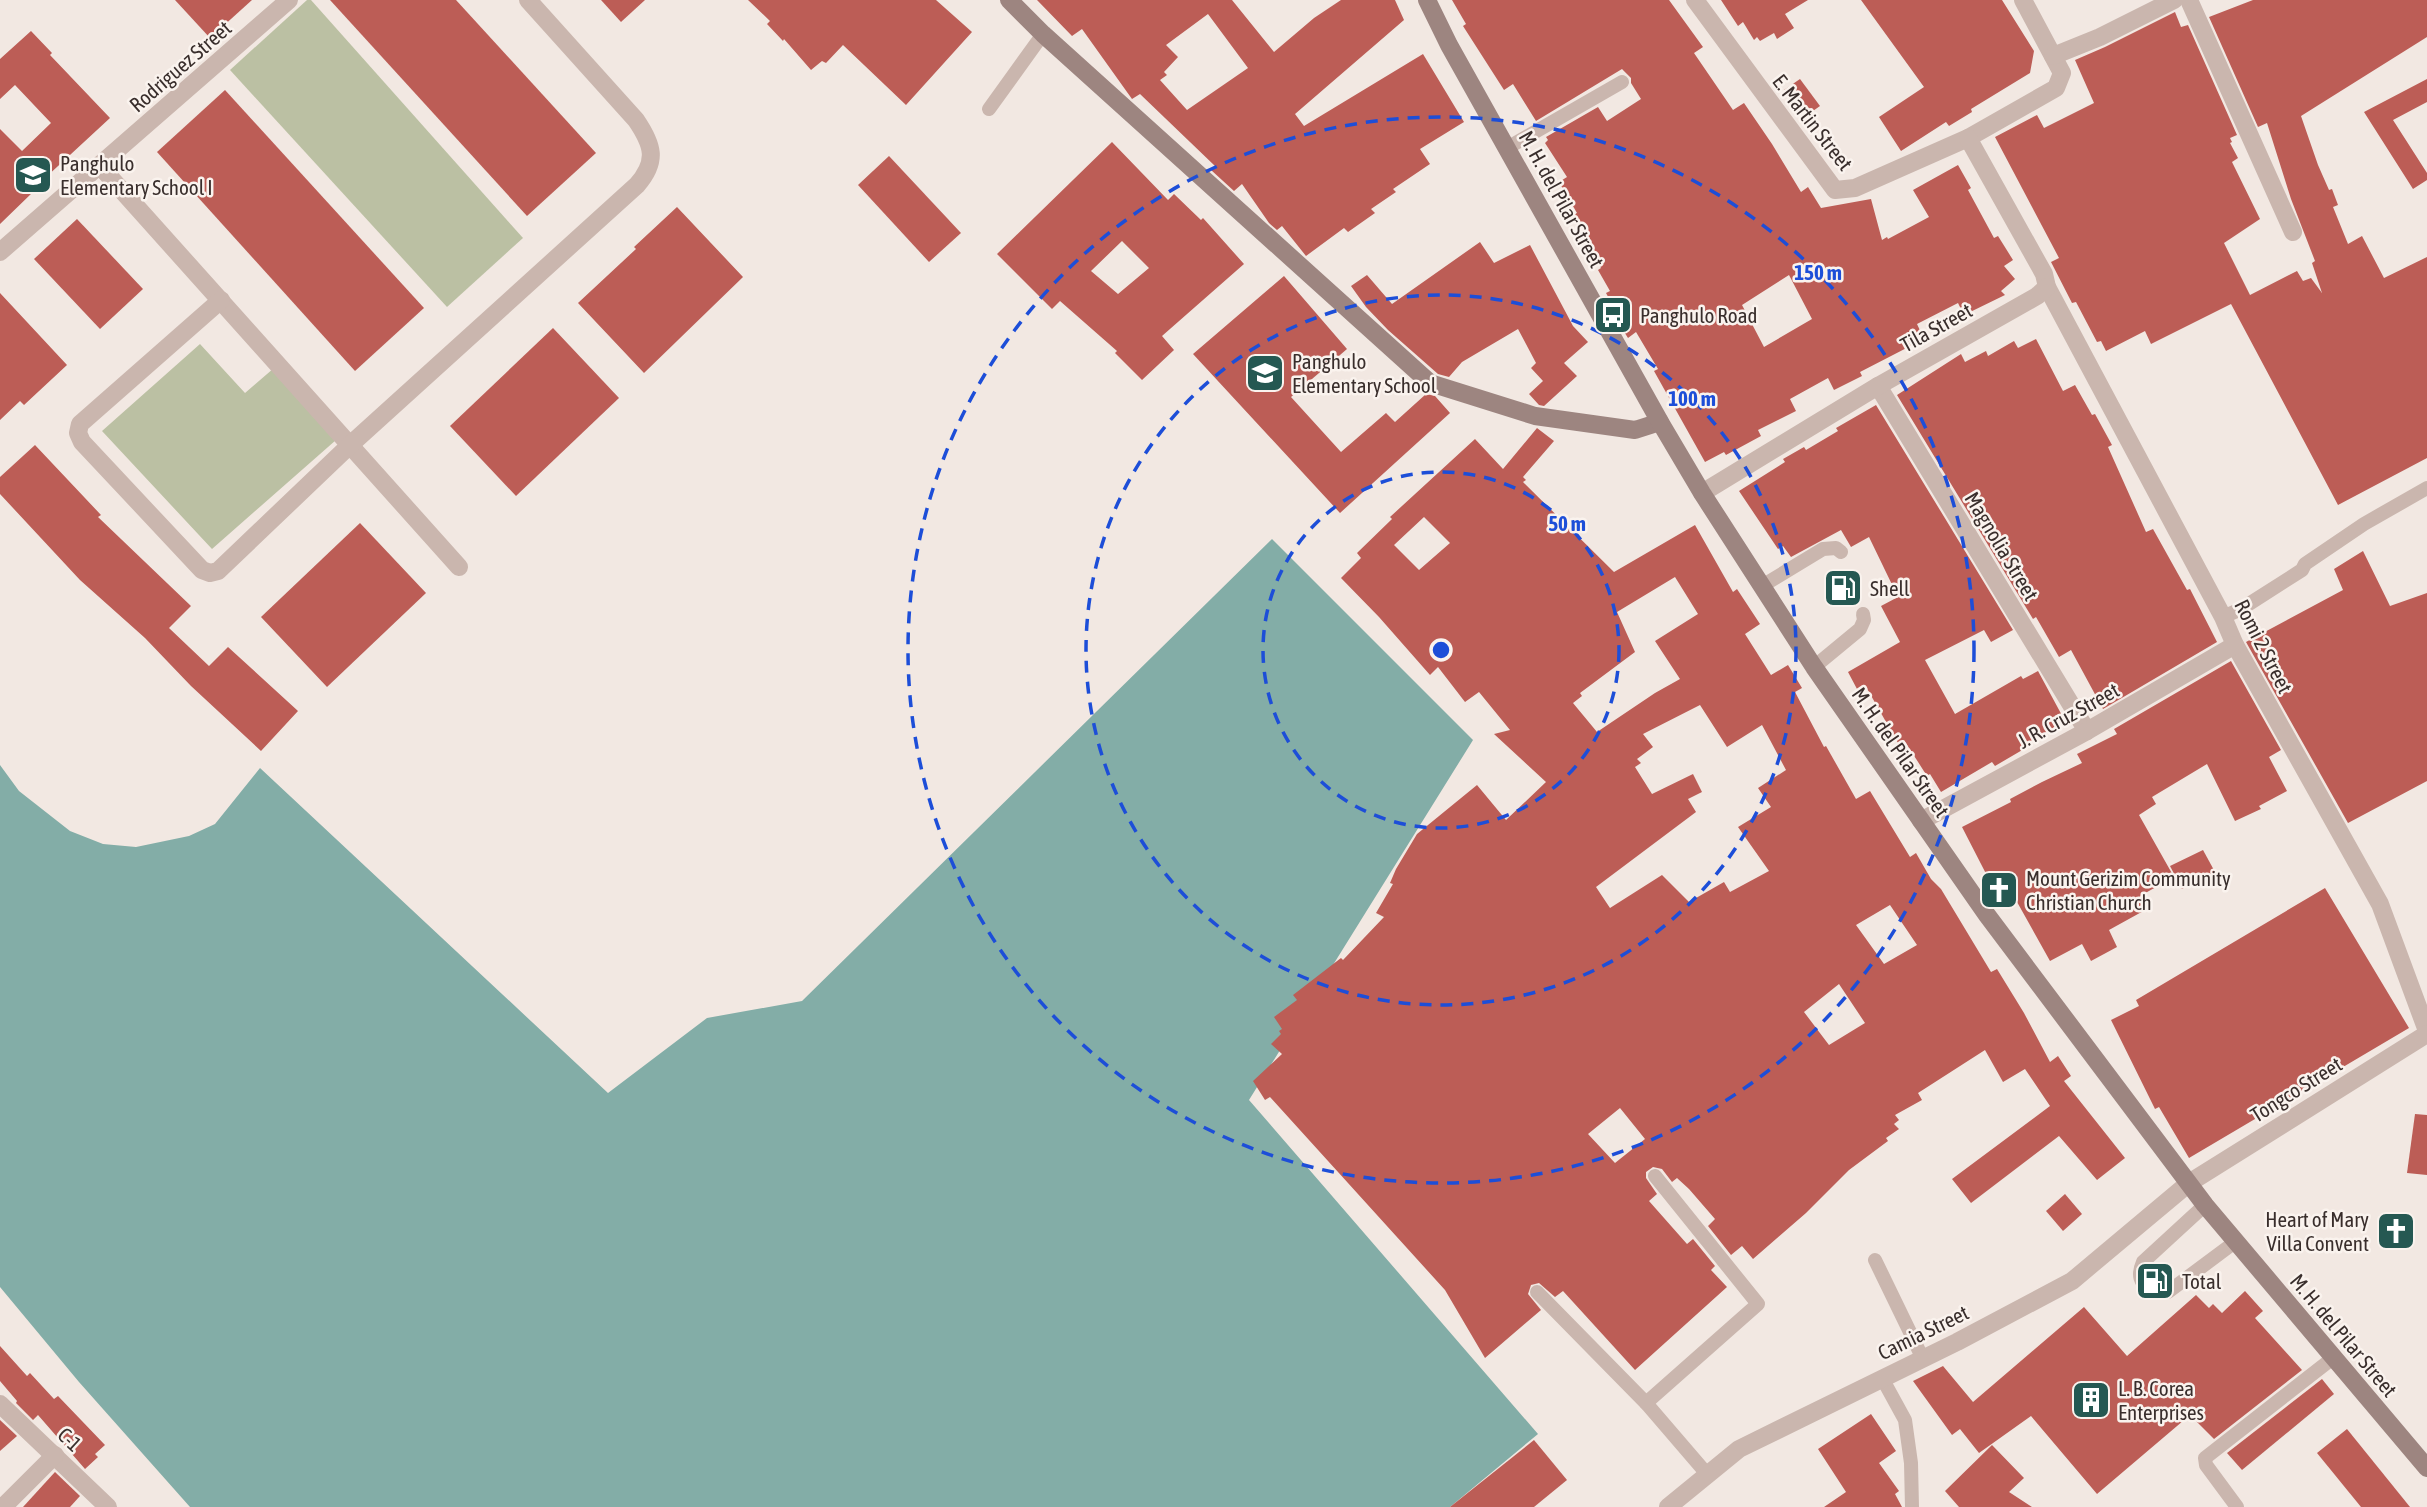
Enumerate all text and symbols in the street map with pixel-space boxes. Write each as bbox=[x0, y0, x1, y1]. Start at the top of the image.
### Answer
street label: Rodriguez Street bbox=[124, 15, 236, 117]
street label: E. Martin Street bbox=[1768, 69, 1858, 175]
street label: M. H. del Pilar Street bbox=[1515, 126, 1609, 272]
place label: Panghulo Elementary School I bbox=[60, 151, 213, 199]
school or university icon: Panghulo Elementary School I bbox=[12, 154, 54, 196]
text: 150 m bbox=[1794, 260, 1842, 284]
bus stop icon: Panghulo Road bbox=[1592, 294, 1634, 336]
street label: Tila Street bbox=[1896, 298, 1976, 356]
place label: Panghulo Road bbox=[1640, 303, 1757, 327]
place label: Panghulo Elementary School bbox=[1292, 349, 1437, 397]
school or university icon: Panghulo Elementary School bbox=[1244, 352, 1286, 394]
text: 100 m bbox=[1668, 386, 1716, 410]
street label: Magnolia Street bbox=[1960, 488, 2044, 604]
text: 50 m bbox=[1548, 511, 1586, 535]
fuel station icon: Shell bbox=[1822, 567, 1864, 609]
place label: Shell bbox=[1870, 576, 1910, 600]
street label: Romi 2 Street bbox=[2230, 595, 2298, 697]
centre of rings bbox=[1429, 638, 1453, 662]
street label: J. R. Cruz Street bbox=[2013, 677, 2123, 753]
street label: M. H. del Pilar Street bbox=[1847, 683, 1955, 821]
place label: Mount Gerizim Community Christian Church bbox=[2026, 866, 2231, 914]
church icon: Mount Gerizim Community Christian Church bbox=[1978, 869, 2020, 911]
street label: Tongco Street bbox=[2246, 1051, 2346, 1127]
place label: Heart of Mary Villa Convent bbox=[2265, 1207, 2369, 1255]
church icon: Heart of Mary Villa Convent bbox=[2375, 1210, 2417, 1252]
fuel station icon: Total bbox=[2134, 1260, 2176, 1302]
place label: Total bbox=[2182, 1269, 2222, 1293]
street label: M. H. del Pilar Street bbox=[2286, 1269, 2402, 1401]
street label: Camia Street bbox=[1874, 1300, 1972, 1364]
place label: L. B. Corea Enterprises bbox=[2118, 1376, 2204, 1424]
building icon: L. B. Corea Enterprises bbox=[2070, 1379, 2112, 1421]
street label: C-1 bbox=[53, 1422, 87, 1456]

